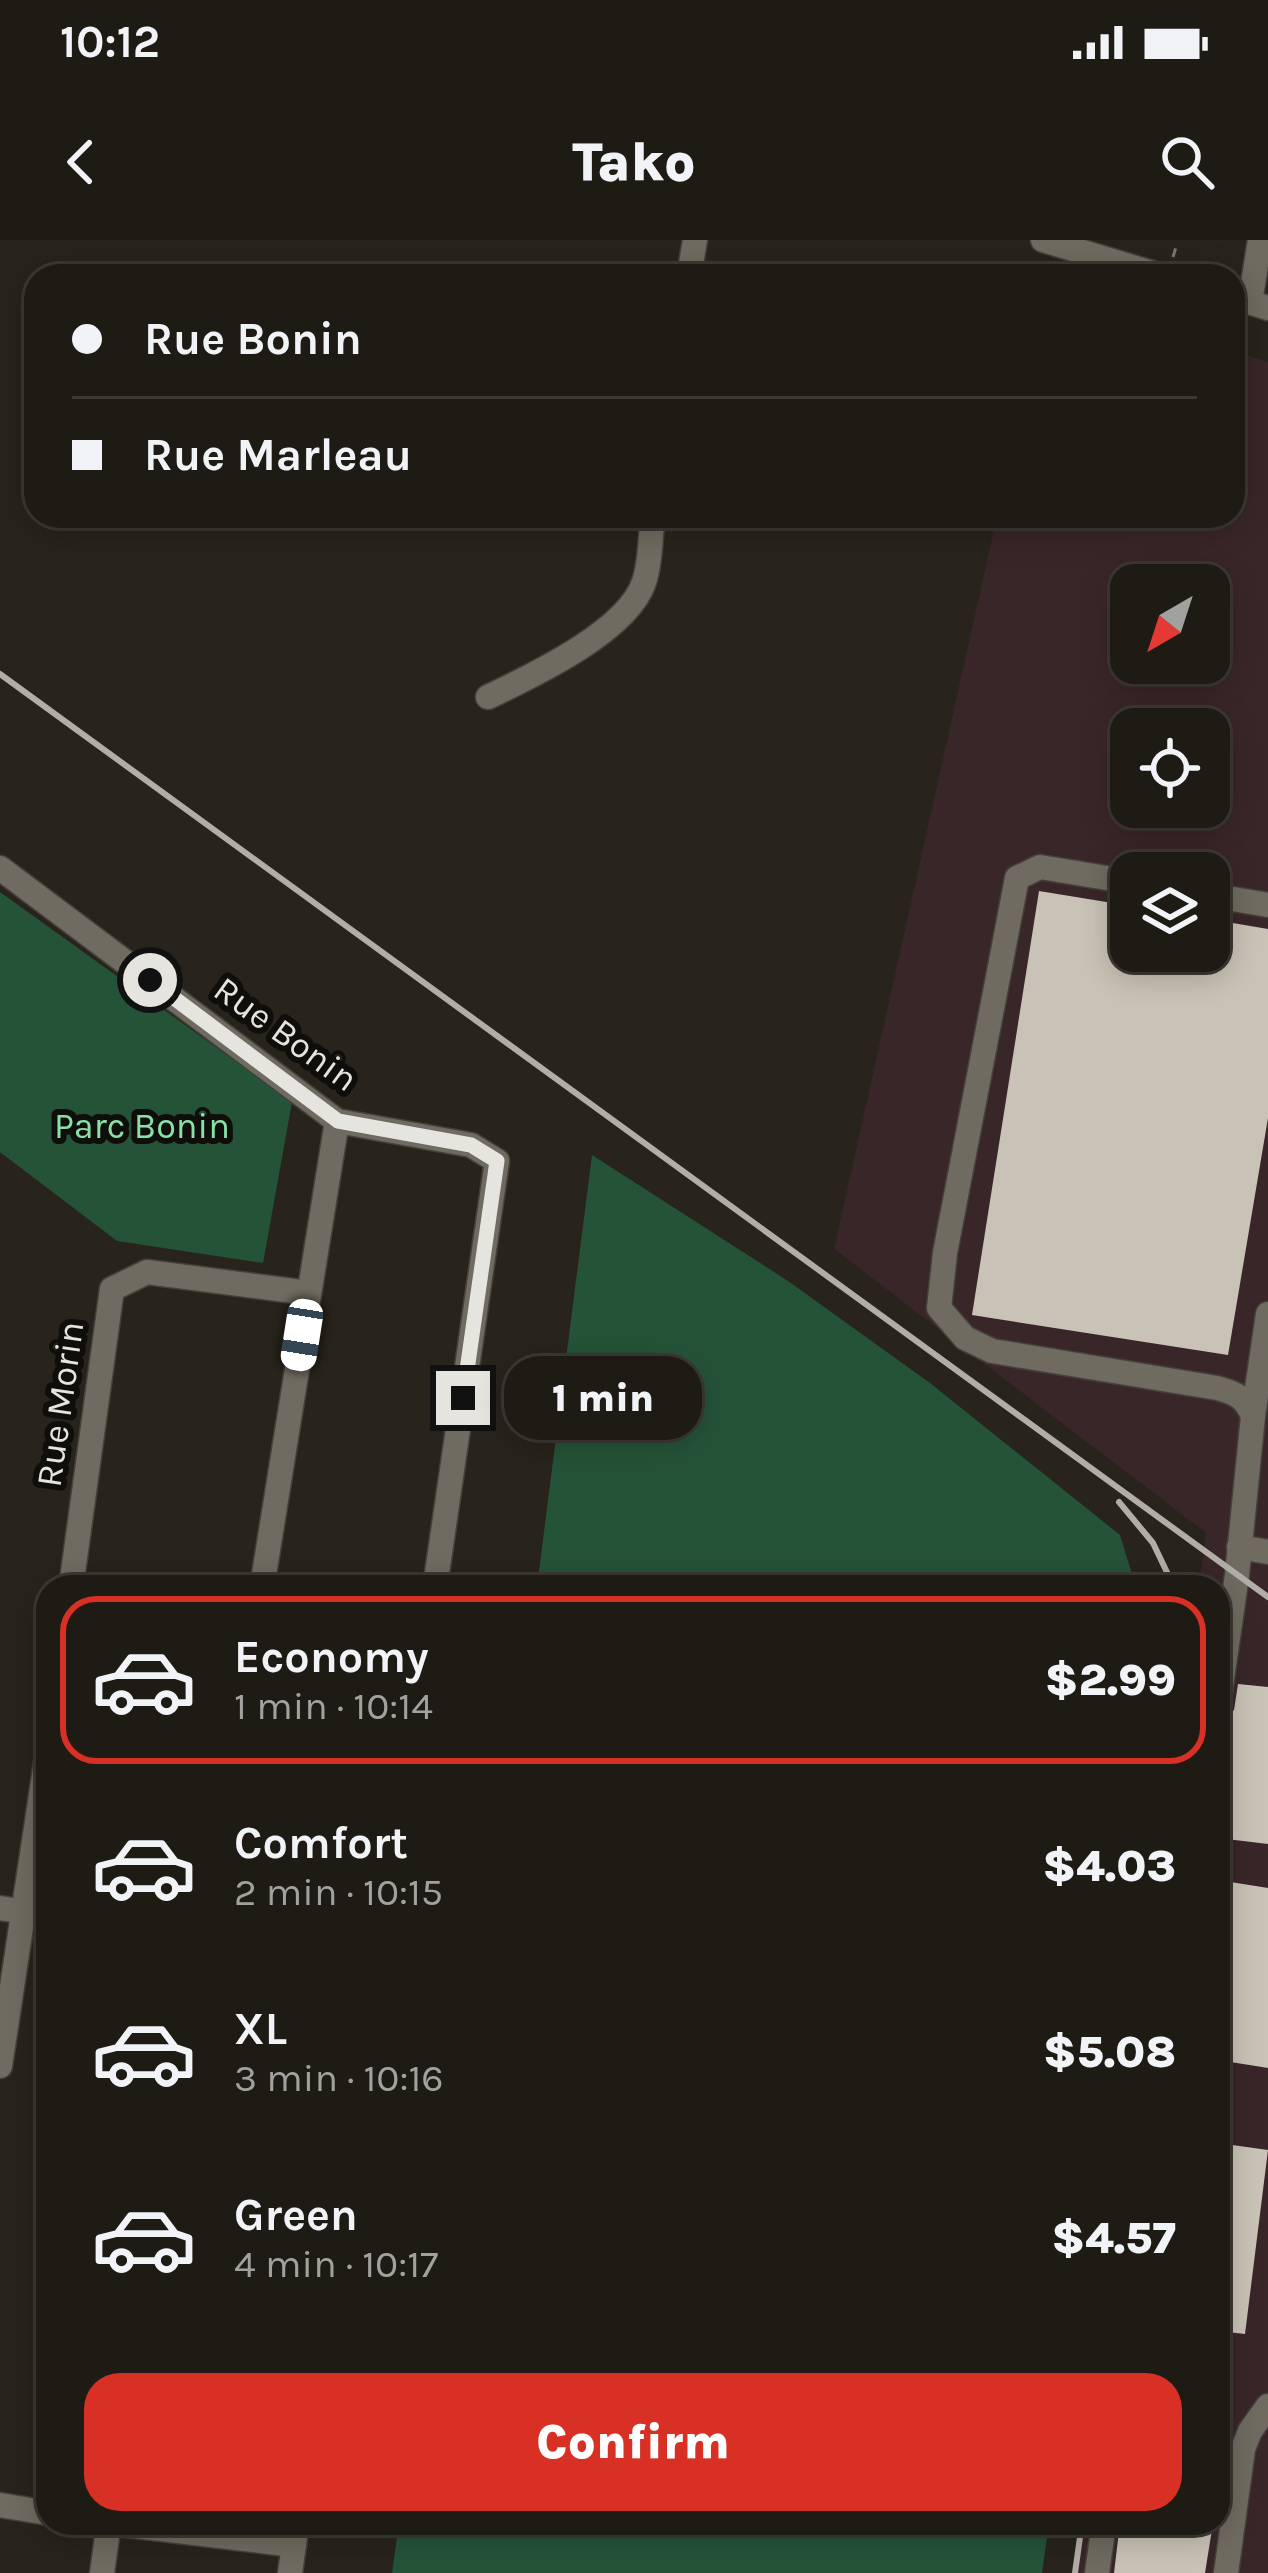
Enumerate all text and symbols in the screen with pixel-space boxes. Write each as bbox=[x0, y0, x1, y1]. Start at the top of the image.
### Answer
text: 10:12 bbox=[60, 16, 160, 68]
icon: back bbox=[48, 129, 114, 195]
icon: search bbox=[1154, 129, 1220, 195]
text: Tako bbox=[572, 130, 696, 194]
text: Rue Bonin bbox=[144, 313, 362, 365]
text: Rue Marleau bbox=[144, 429, 412, 481]
north arrow bbox=[1110, 564, 1230, 684]
map controls bbox=[1110, 564, 1230, 972]
button: locate bbox=[1110, 708, 1230, 828]
button: layers bbox=[1110, 852, 1230, 972]
route start bbox=[123, 953, 177, 1007]
street label: Rue Bonin bbox=[206, 968, 366, 1100]
park label: Parc Bonin bbox=[54, 1105, 230, 1147]
car bbox=[279, 1297, 325, 1373]
street label: Rue Morin bbox=[28, 1319, 92, 1489]
callout: 1 min bbox=[505, 1356, 703, 1440]
route end bbox=[436, 1371, 490, 1425]
text: 1 min bbox=[552, 1375, 654, 1421]
icon: car bbox=[90, 1626, 198, 1734]
text: Economy bbox=[234, 1631, 429, 1683]
text: $2.99 bbox=[1045, 1654, 1176, 1706]
text: 1 min · 10:14 bbox=[234, 1683, 433, 1729]
icon: car bbox=[90, 1812, 198, 1920]
text: Comfort bbox=[234, 1817, 408, 1869]
text: $4.03 bbox=[1043, 1840, 1176, 1892]
text: 2 min · 10:15 bbox=[234, 1869, 443, 1915]
icon: car bbox=[90, 1998, 198, 2106]
text: XL bbox=[234, 2003, 287, 2055]
text: $5.08 bbox=[1043, 2026, 1176, 2078]
text: 3 min · 10:16 bbox=[234, 2055, 444, 2101]
icon: car bbox=[90, 2184, 198, 2292]
text: Green bbox=[234, 2189, 358, 2241]
text: $4.57 bbox=[1052, 2212, 1176, 2264]
text: 4 min · 10:17 bbox=[234, 2241, 438, 2287]
button: Confirm bbox=[84, 2373, 1182, 2511]

